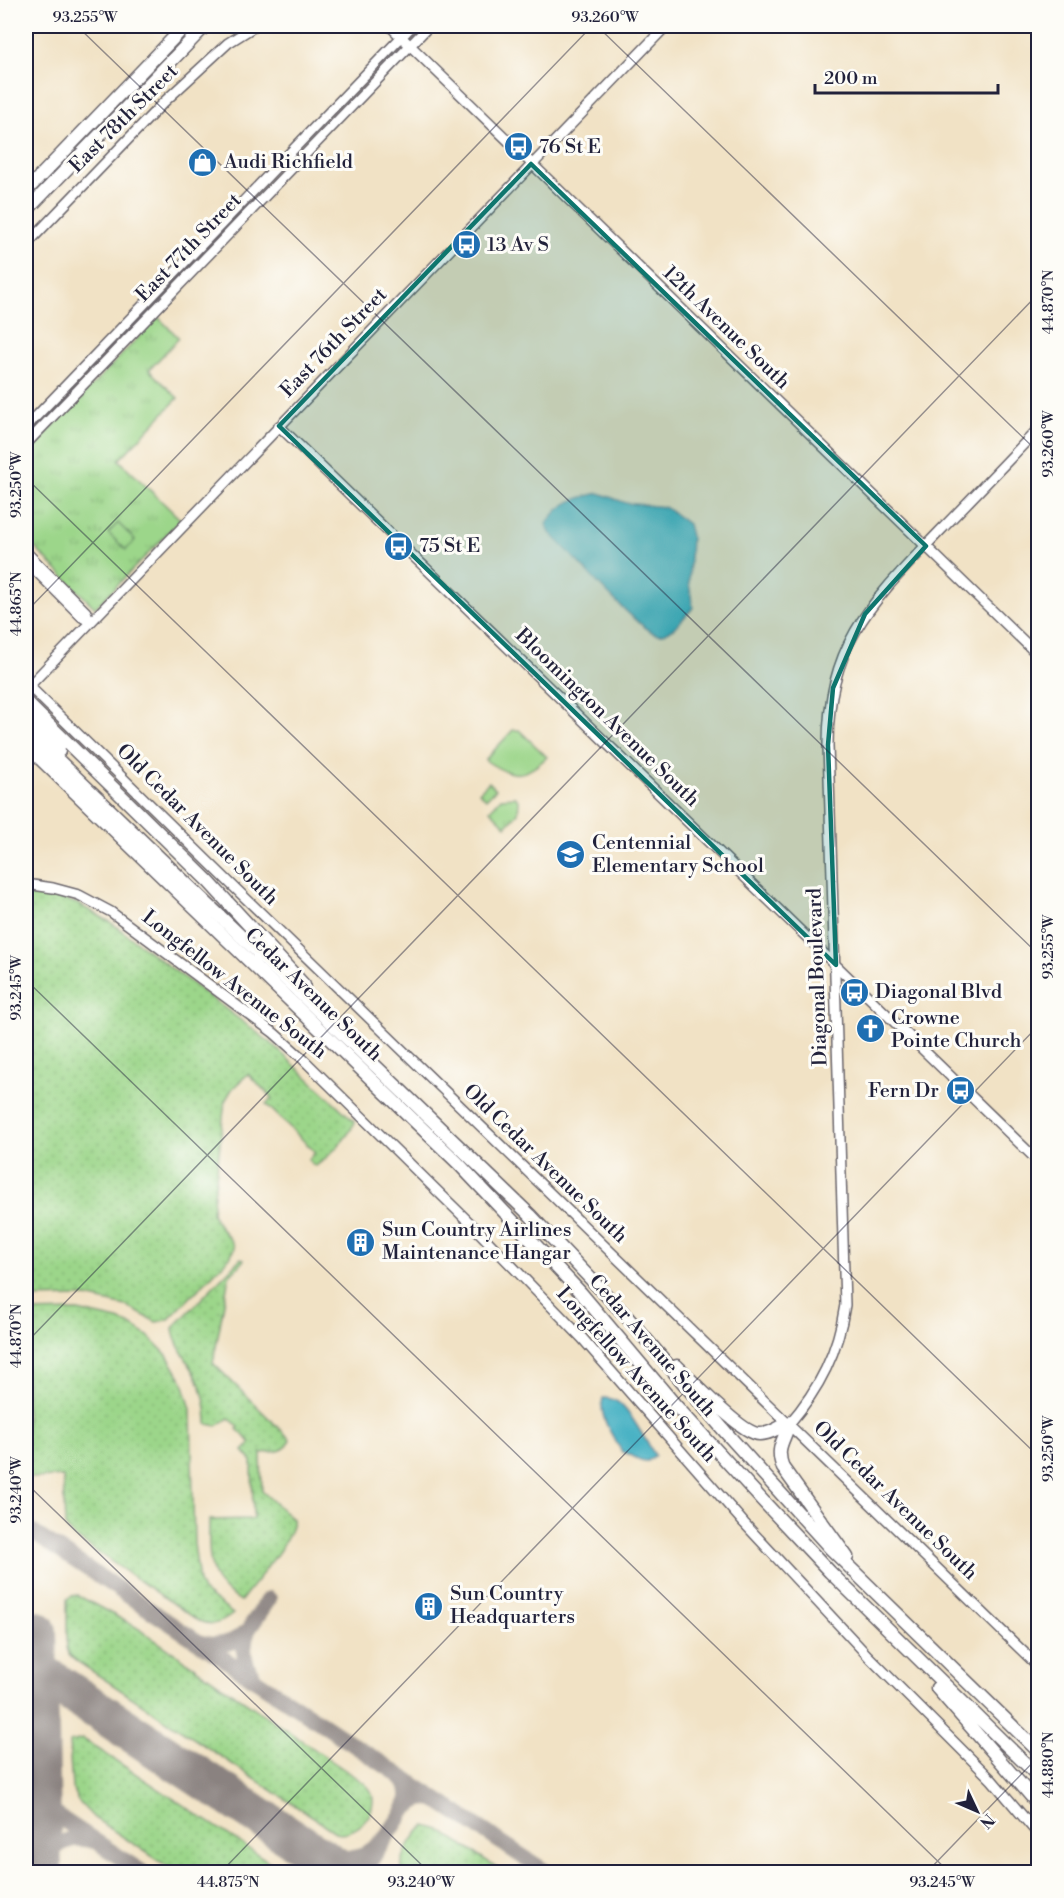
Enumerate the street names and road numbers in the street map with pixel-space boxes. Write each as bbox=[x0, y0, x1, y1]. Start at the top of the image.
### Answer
street label: East 78th Street bbox=[64, 59, 184, 179]
street label: East 77th Street bbox=[131, 188, 247, 308]
street label: 12th Avenue South bbox=[657, 261, 795, 395]
street label: East 76th Street bbox=[275, 283, 393, 403]
street label: Bloomington Avenue South bbox=[509, 623, 704, 813]
street label: Old Cedar Avenue South bbox=[111, 739, 283, 911]
street label: Diagonal Boulevard bbox=[802, 887, 834, 1067]
street label: Longfellow Avenue South bbox=[137, 905, 331, 1065]
street label: Cedar Avenue South bbox=[239, 923, 387, 1067]
street label: Old Cedar Avenue South bbox=[458, 1079, 632, 1249]
street label: Cedar Avenue South bbox=[583, 1269, 721, 1423]
street label: Longfellow Avenue South bbox=[551, 1282, 722, 1468]
street label: Old Cedar Avenue South bbox=[808, 1416, 982, 1586]

